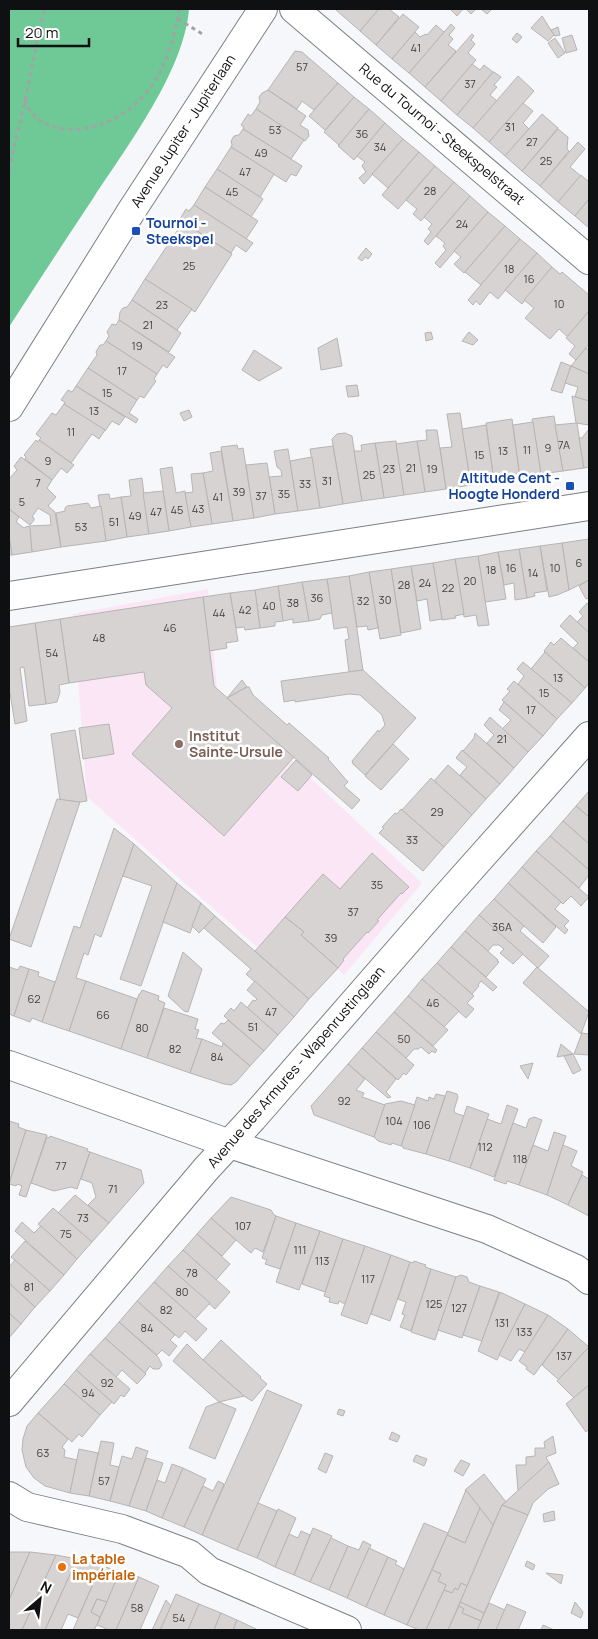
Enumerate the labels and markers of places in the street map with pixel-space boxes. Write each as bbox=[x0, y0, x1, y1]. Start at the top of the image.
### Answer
place label: Tournoi - Steekspel bbox=[146, 213, 214, 248]
marker: Tournoi - Steekspel bbox=[130, 225, 142, 237]
place label: Altitude Cent - Hoogte Honderd bbox=[449, 468, 560, 503]
marker: Altitude Cent - Hoogte Honderd bbox=[564, 480, 576, 492]
place label: Institut Sainte-Ursule bbox=[189, 726, 283, 761]
marker: Institut Sainte-Ursule bbox=[173, 738, 185, 750]
place label: La table impériale bbox=[72, 1549, 136, 1584]
marker: La table impériale bbox=[56, 1561, 68, 1573]

